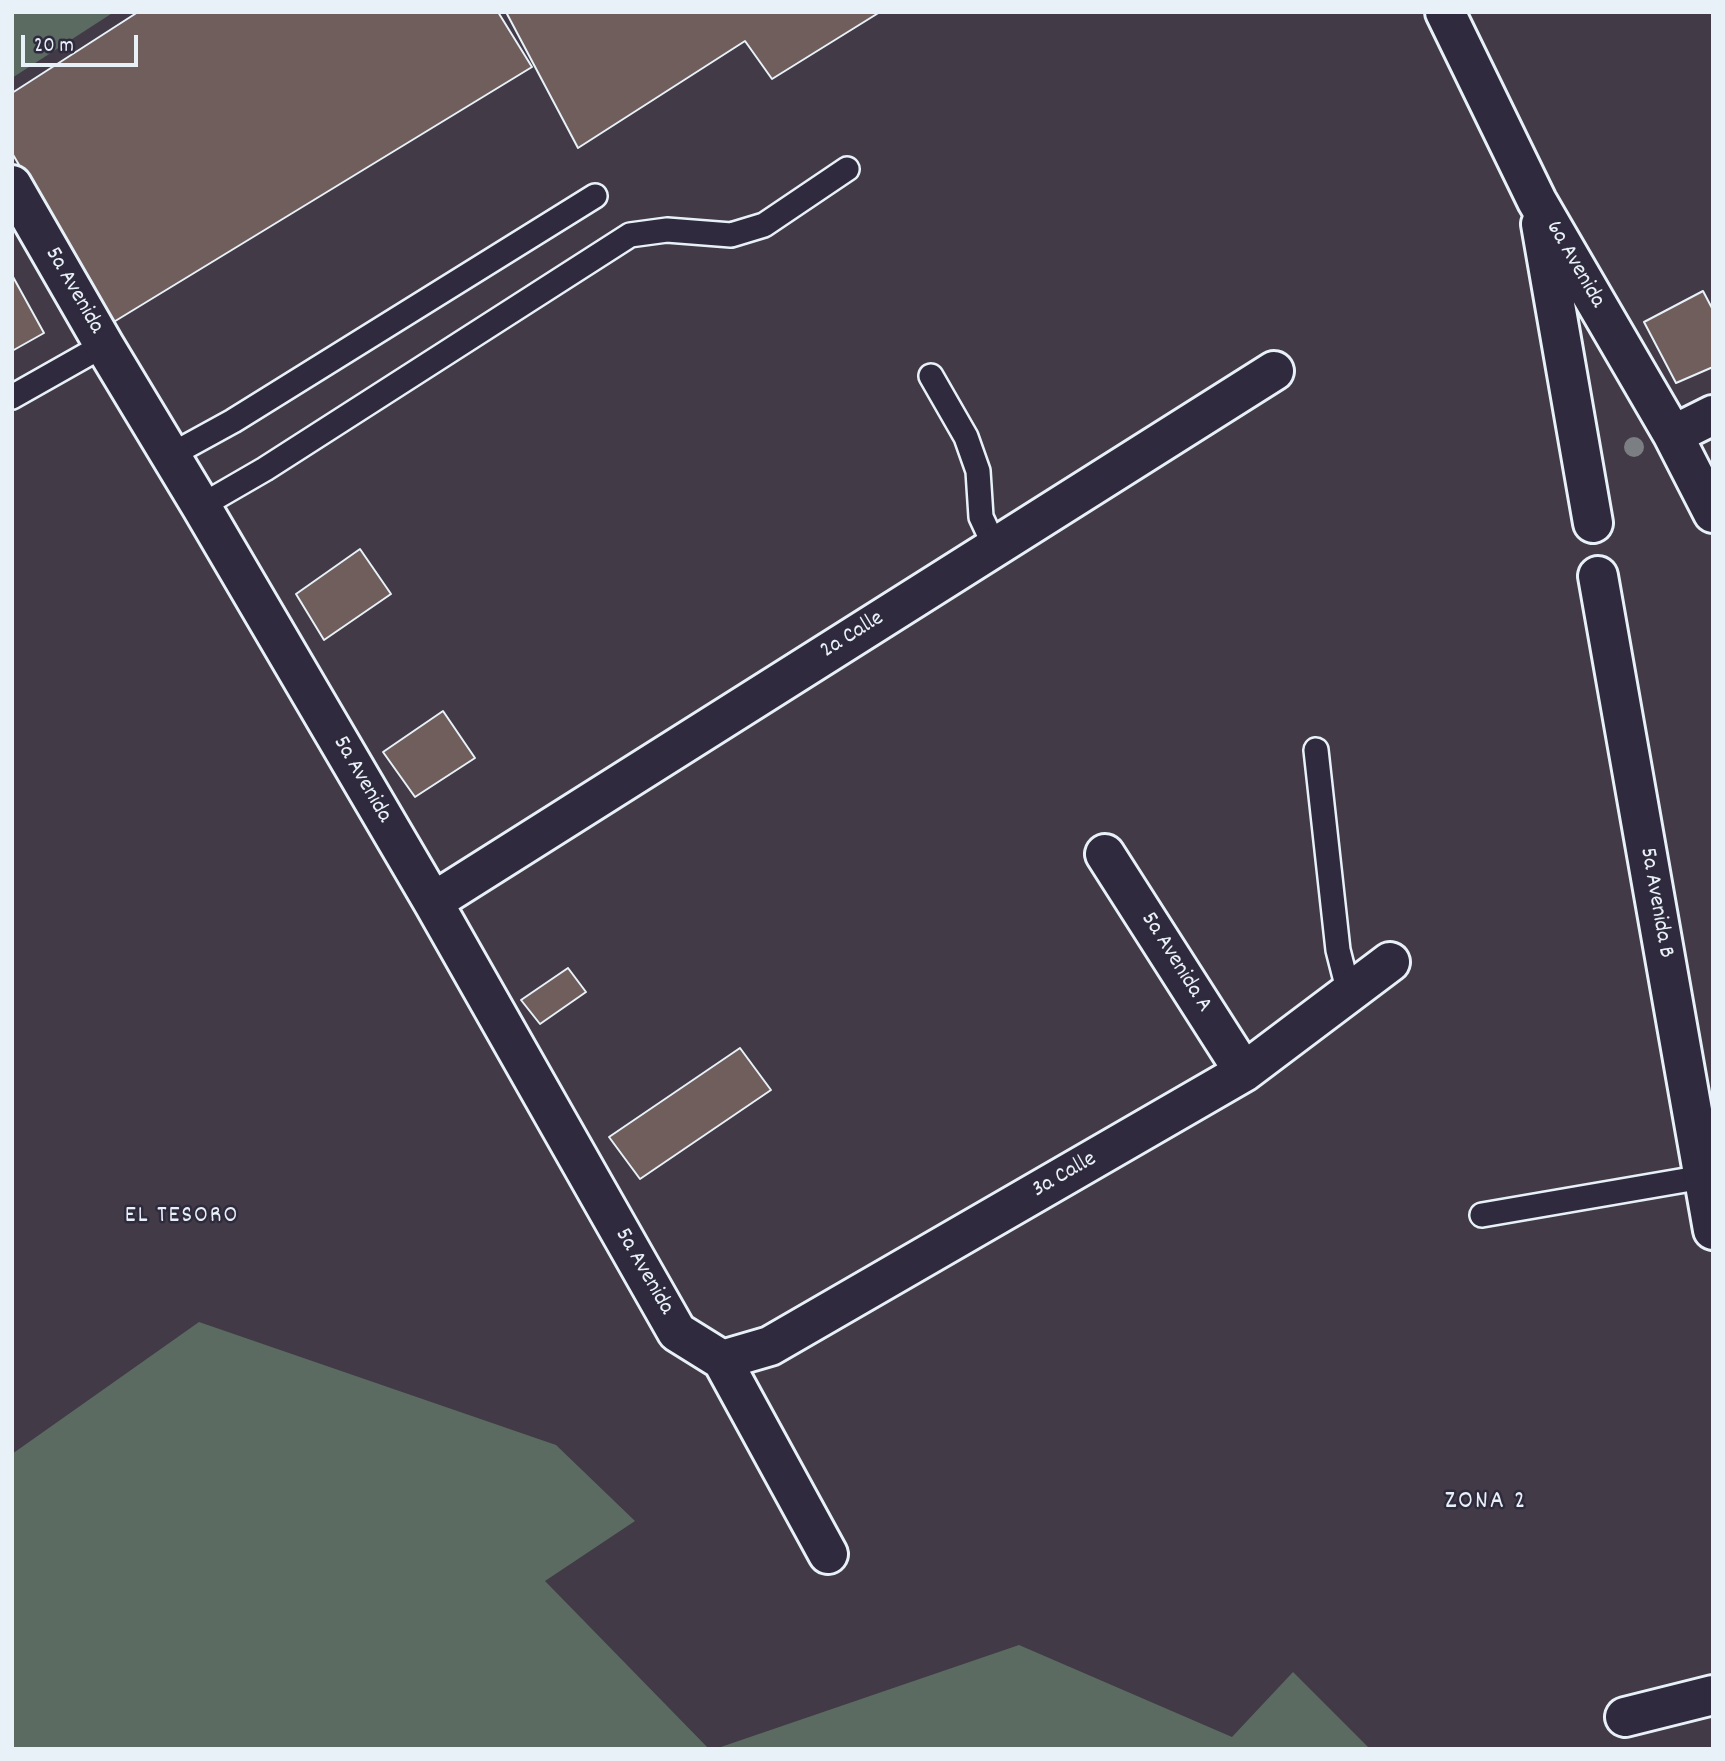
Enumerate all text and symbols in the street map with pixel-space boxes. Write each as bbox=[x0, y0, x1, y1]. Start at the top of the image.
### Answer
scale bar bbox=[24, 21, 142, 65]
text: 20 m bbox=[34, 32, 74, 62]
street label: 6a Avenida bbox=[1538, 217, 1610, 313]
street label: 5a Avenida bbox=[37, 243, 109, 339]
street label: 2a Calle bbox=[816, 606, 890, 666]
street label: 5a Avenida bbox=[325, 732, 397, 828]
street label: 5a Avenida B bbox=[1632, 846, 1678, 960]
street label: 5a Avenida A bbox=[1133, 908, 1217, 1018]
street label: 3a Calle bbox=[1028, 1147, 1102, 1205]
district label: EL TESORO bbox=[126, 1204, 238, 1232]
street label: 5a Avenida bbox=[607, 1224, 679, 1320]
district label: ZONA 2 bbox=[1445, 1487, 1527, 1519]

